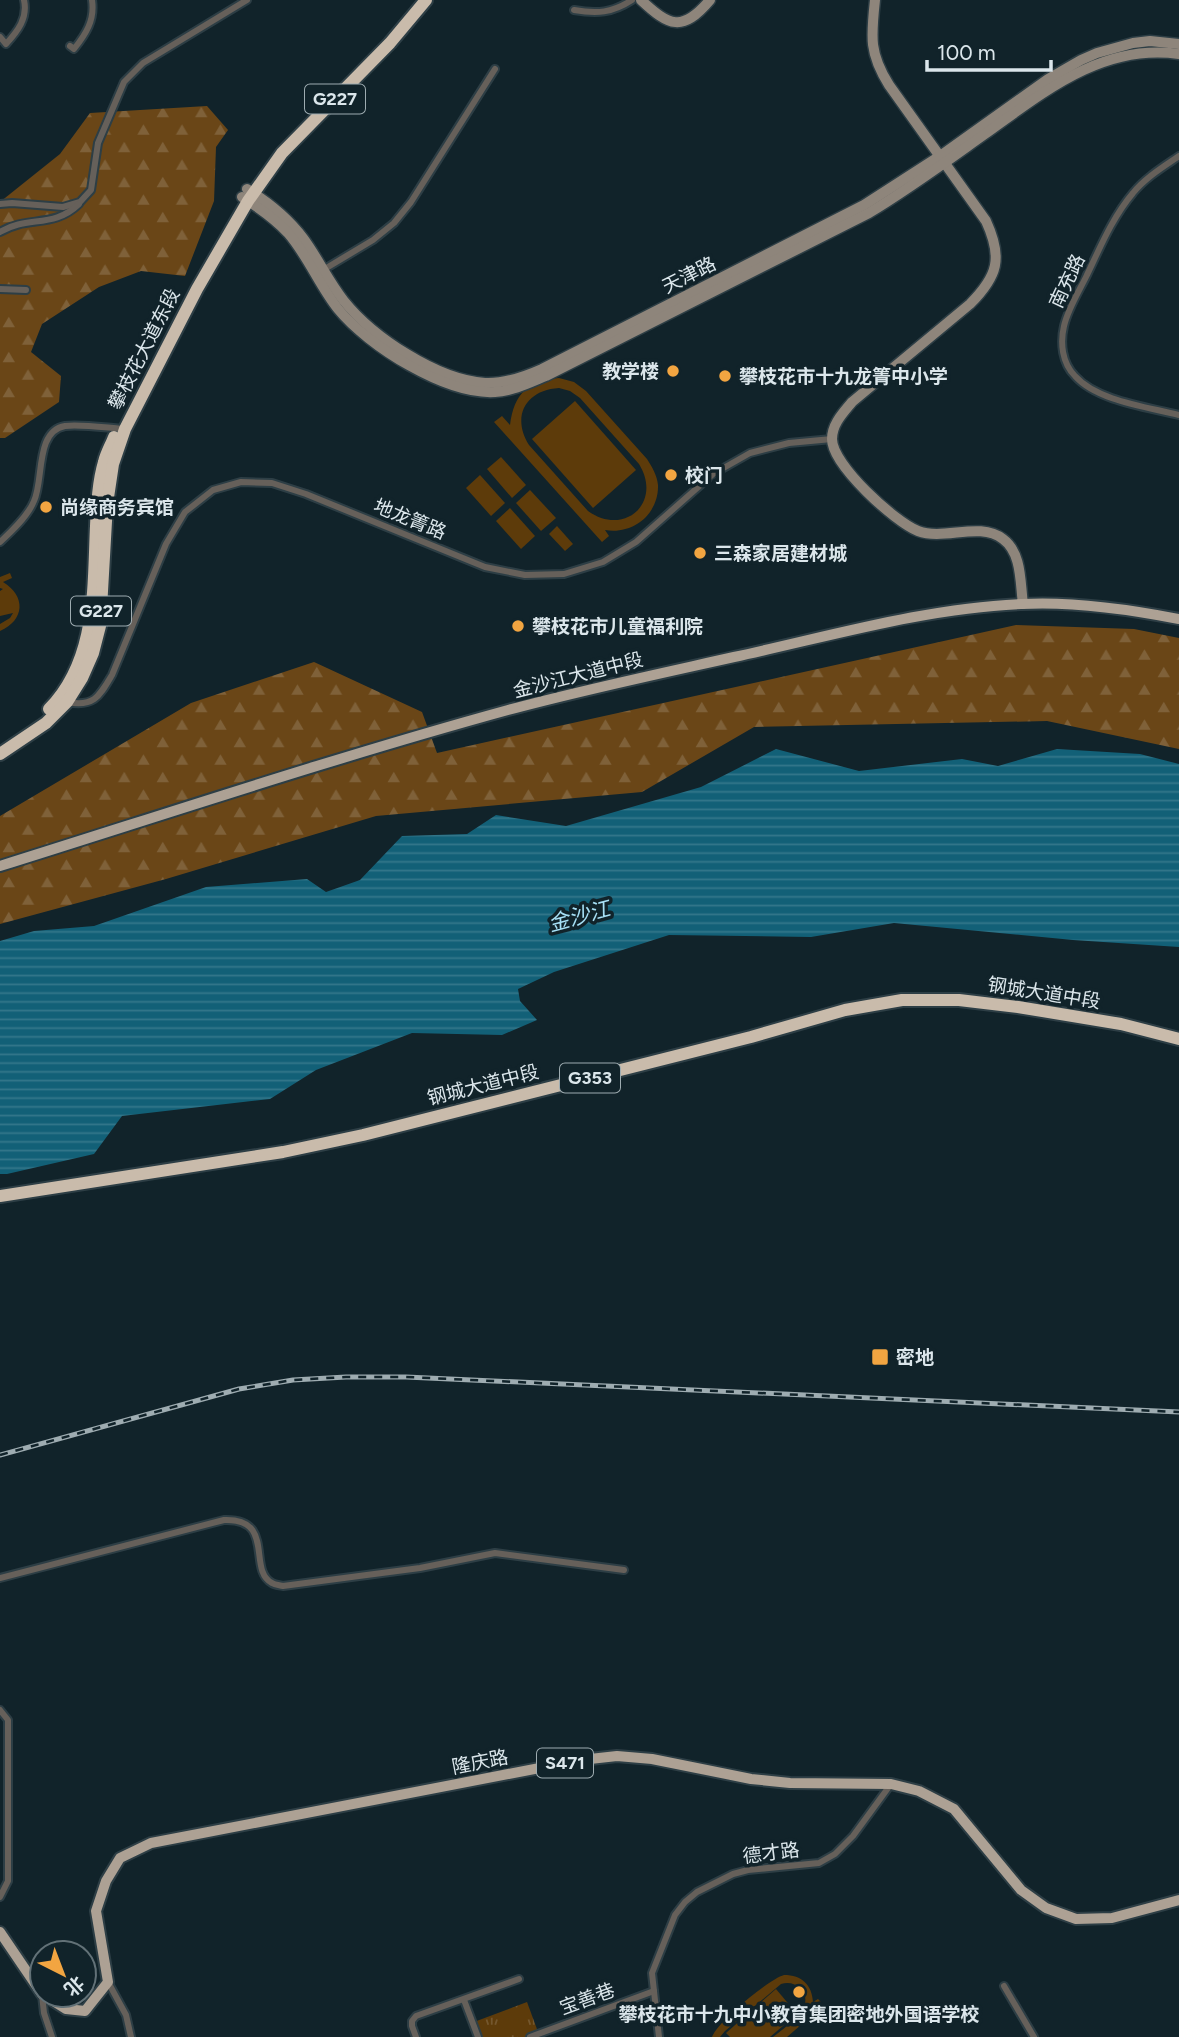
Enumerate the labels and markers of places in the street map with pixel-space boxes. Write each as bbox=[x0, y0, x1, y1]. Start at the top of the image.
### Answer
place label: 教学楼 bbox=[602, 360, 659, 383]
marker: 教学楼 bbox=[665, 363, 681, 379]
place label: 攀枝花市十九龙箐中小学 bbox=[739, 365, 948, 388]
marker: 攀枝花市十九龙箐中小学 bbox=[717, 368, 733, 384]
place label: 校门 bbox=[685, 464, 723, 487]
marker: 校门 bbox=[663, 467, 679, 483]
place label: 尚缘商务宾馆 bbox=[60, 496, 174, 519]
marker: 尚缘商务宾馆 bbox=[38, 499, 54, 515]
place label: 三森家居建材城 bbox=[714, 542, 847, 565]
marker: 三森家居建材城 bbox=[692, 545, 708, 561]
place label: 攀枝花市儿童福利院 bbox=[532, 615, 703, 638]
marker: 攀枝花市儿童福利院 bbox=[510, 618, 526, 634]
place label: 密地 bbox=[896, 1346, 934, 1369]
marker: 密地 bbox=[870, 1347, 890, 1367]
marker: 攀枝花市十九中小教育集团密地外国语学校 bbox=[791, 1984, 807, 2000]
place label: 攀枝花市十九中小教育集团密地外国语学校 bbox=[618, 2003, 980, 2026]

